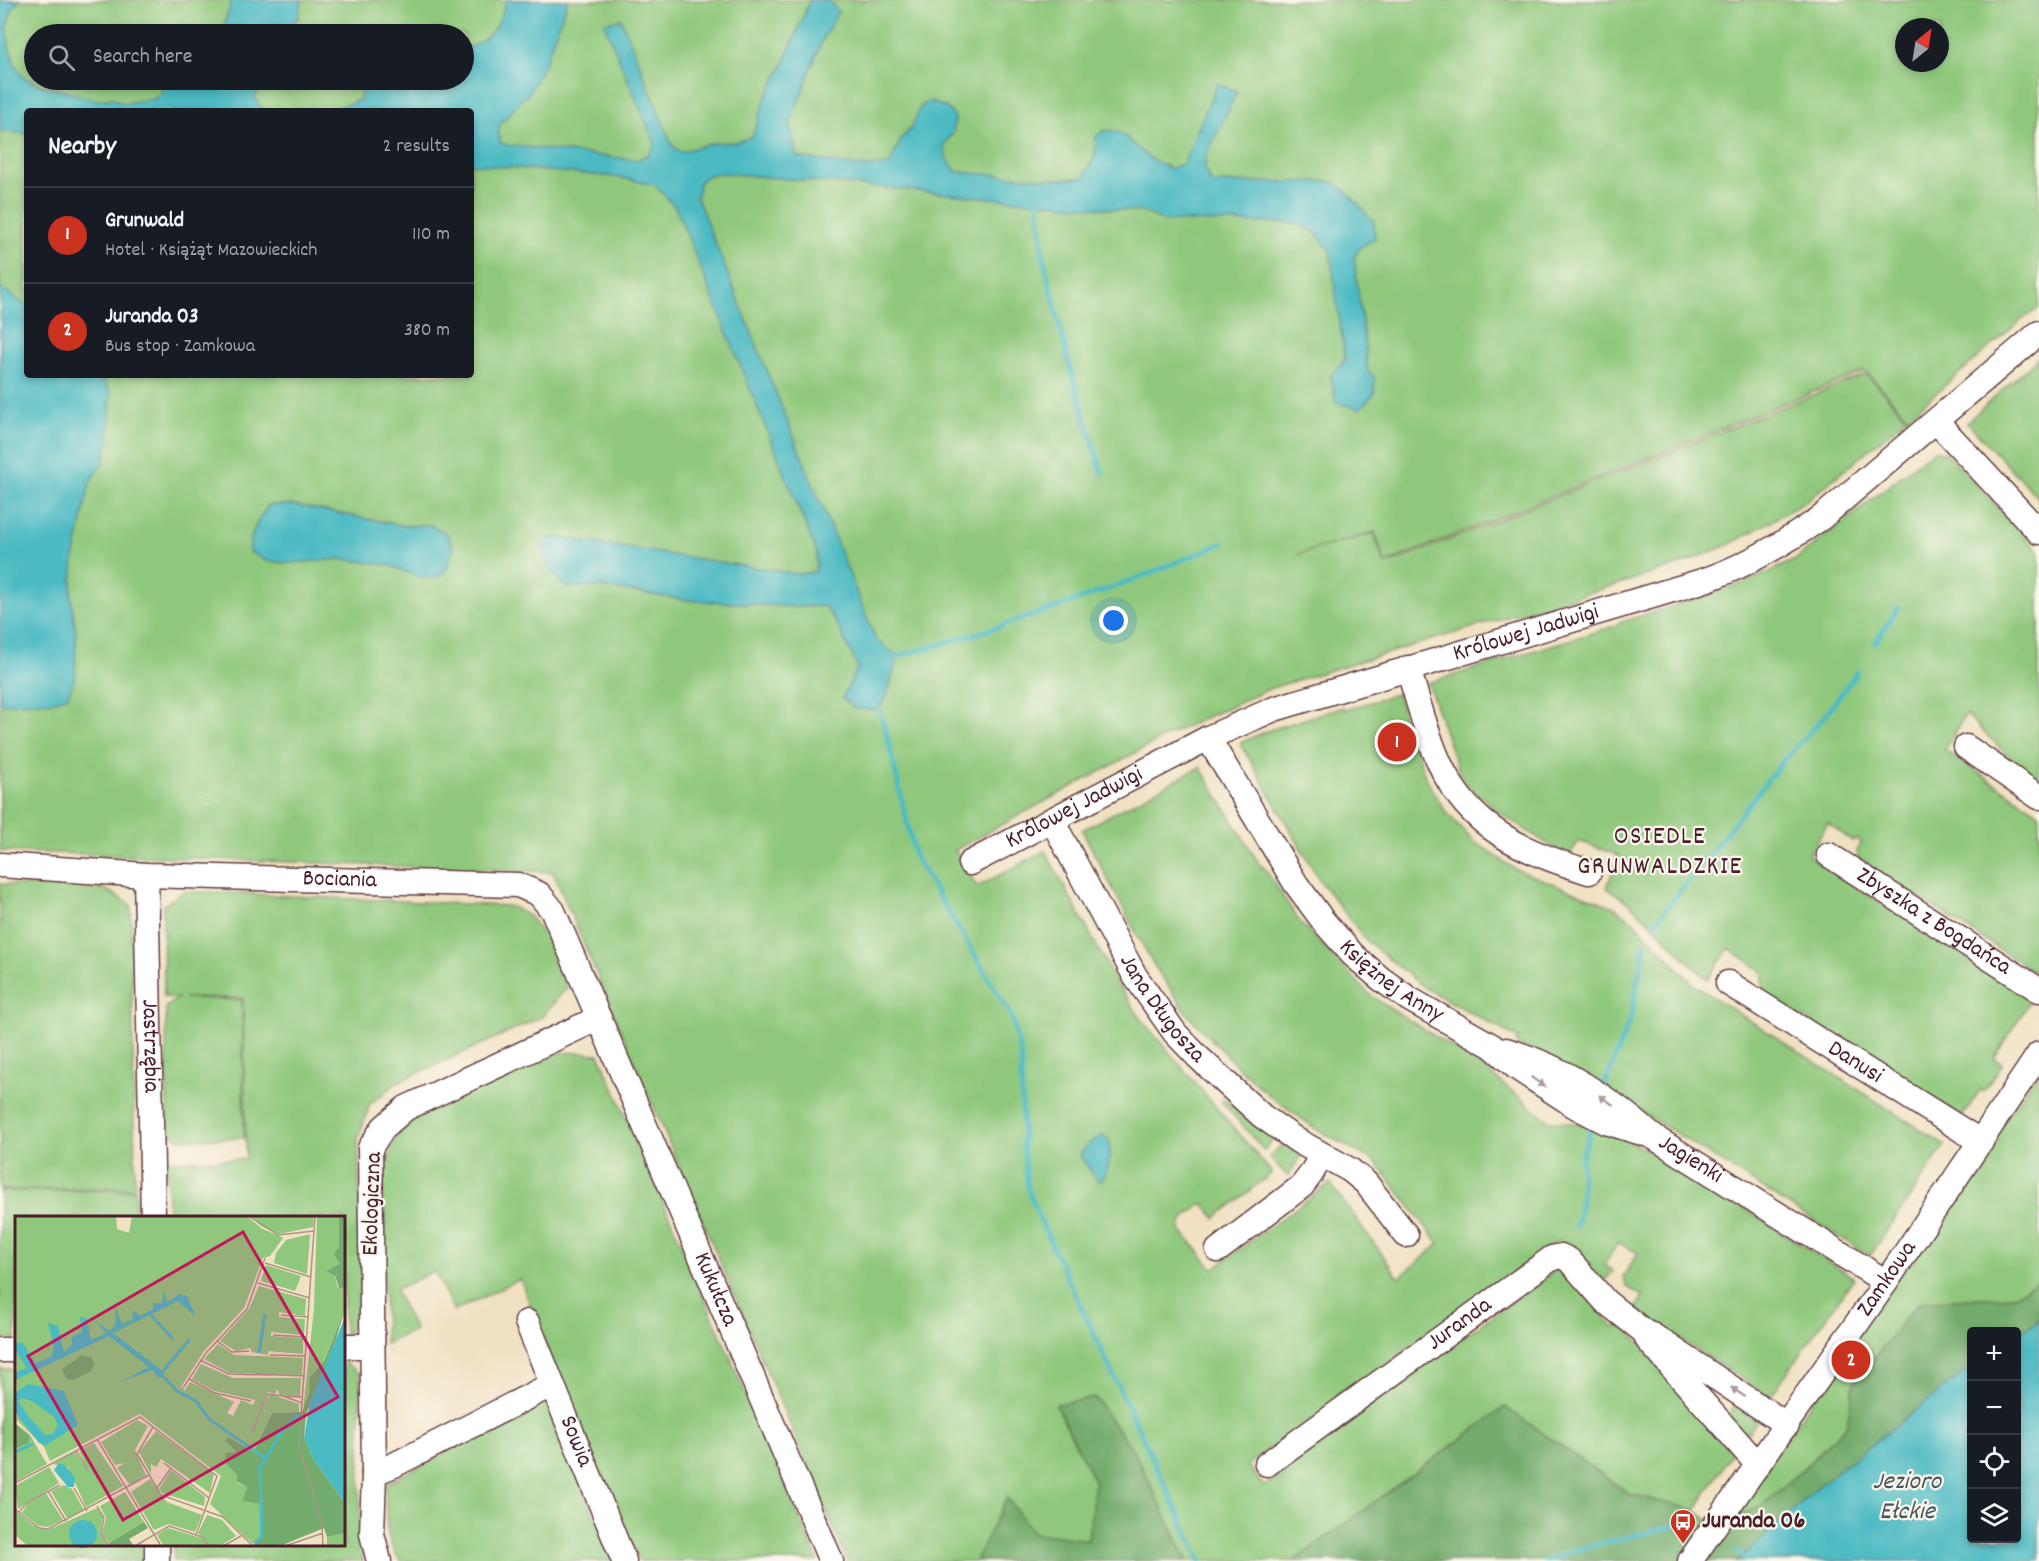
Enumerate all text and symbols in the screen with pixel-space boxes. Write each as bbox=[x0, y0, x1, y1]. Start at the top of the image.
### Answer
north arrow bbox=[1895, 18, 1949, 72]
search box bbox=[24, 24, 474, 90]
icon: search bbox=[45, 41, 78, 74]
text: Search here bbox=[93, 42, 192, 73]
text: Nearby bbox=[48, 129, 116, 166]
text: 2 results bbox=[383, 133, 450, 161]
text: Grunwald bbox=[105, 206, 184, 237]
text: 1 bbox=[65, 221, 70, 249]
text: 110 m bbox=[412, 221, 450, 249]
text: Hotel · Książąt Mazowieckich bbox=[105, 237, 317, 265]
text: Juranda 03 bbox=[105, 302, 199, 333]
text: 2 bbox=[63, 317, 72, 345]
text: 380 m bbox=[404, 317, 450, 345]
text: Bus stop · Zamkowa bbox=[105, 333, 255, 361]
street label: Królowej Jadwigi bbox=[1449, 596, 1603, 672]
your location bbox=[1099, 606, 1128, 635]
pin: 1 bbox=[1378, 720, 1416, 764]
street label: Królowej Jadwigi bbox=[1000, 758, 1149, 858]
district label: OSIEDLE GRUNWALDZKIE bbox=[1577, 819, 1743, 886]
street label: Zbyszka z Bogdańca bbox=[1849, 860, 2018, 985]
street label: Bociania bbox=[302, 862, 378, 898]
street label: Księżnej Anny bbox=[1330, 932, 1451, 1033]
street label: Jana Długosza bbox=[1110, 949, 1213, 1072]
street label: Jastrzębia bbox=[132, 999, 167, 1094]
street label: Danusi bbox=[1821, 1033, 1889, 1093]
one-way arrow bbox=[1530, 1076, 1546, 1088]
one-way arrow bbox=[1598, 1095, 1614, 1106]
street label: Jagienki bbox=[1651, 1127, 1729, 1193]
street label: Ekologiczna bbox=[354, 1151, 392, 1256]
inset map bbox=[15, 1216, 345, 1546]
street label: Zamkowa bbox=[1849, 1234, 1926, 1324]
street label: Kukułcza bbox=[684, 1247, 746, 1333]
street label: Juranda bbox=[1420, 1289, 1500, 1360]
map controls bbox=[1967, 1327, 2021, 1543]
button: + bbox=[1967, 1327, 2021, 1381]
pin: 2 bbox=[1832, 1338, 1870, 1382]
button: − bbox=[1967, 1381, 2021, 1435]
one-way arrow bbox=[1730, 1387, 1746, 1398]
street label: Sowia bbox=[550, 1411, 601, 1473]
button: locate bbox=[1967, 1435, 2021, 1489]
water label: Jezioro Ełckie bbox=[1873, 1464, 1943, 1531]
button: layers bbox=[1967, 1489, 2021, 1543]
place label: Juranda 06 bbox=[1702, 1505, 1805, 1539]
bus stop icon: Juranda 06 bbox=[1668, 1507, 1698, 1545]

